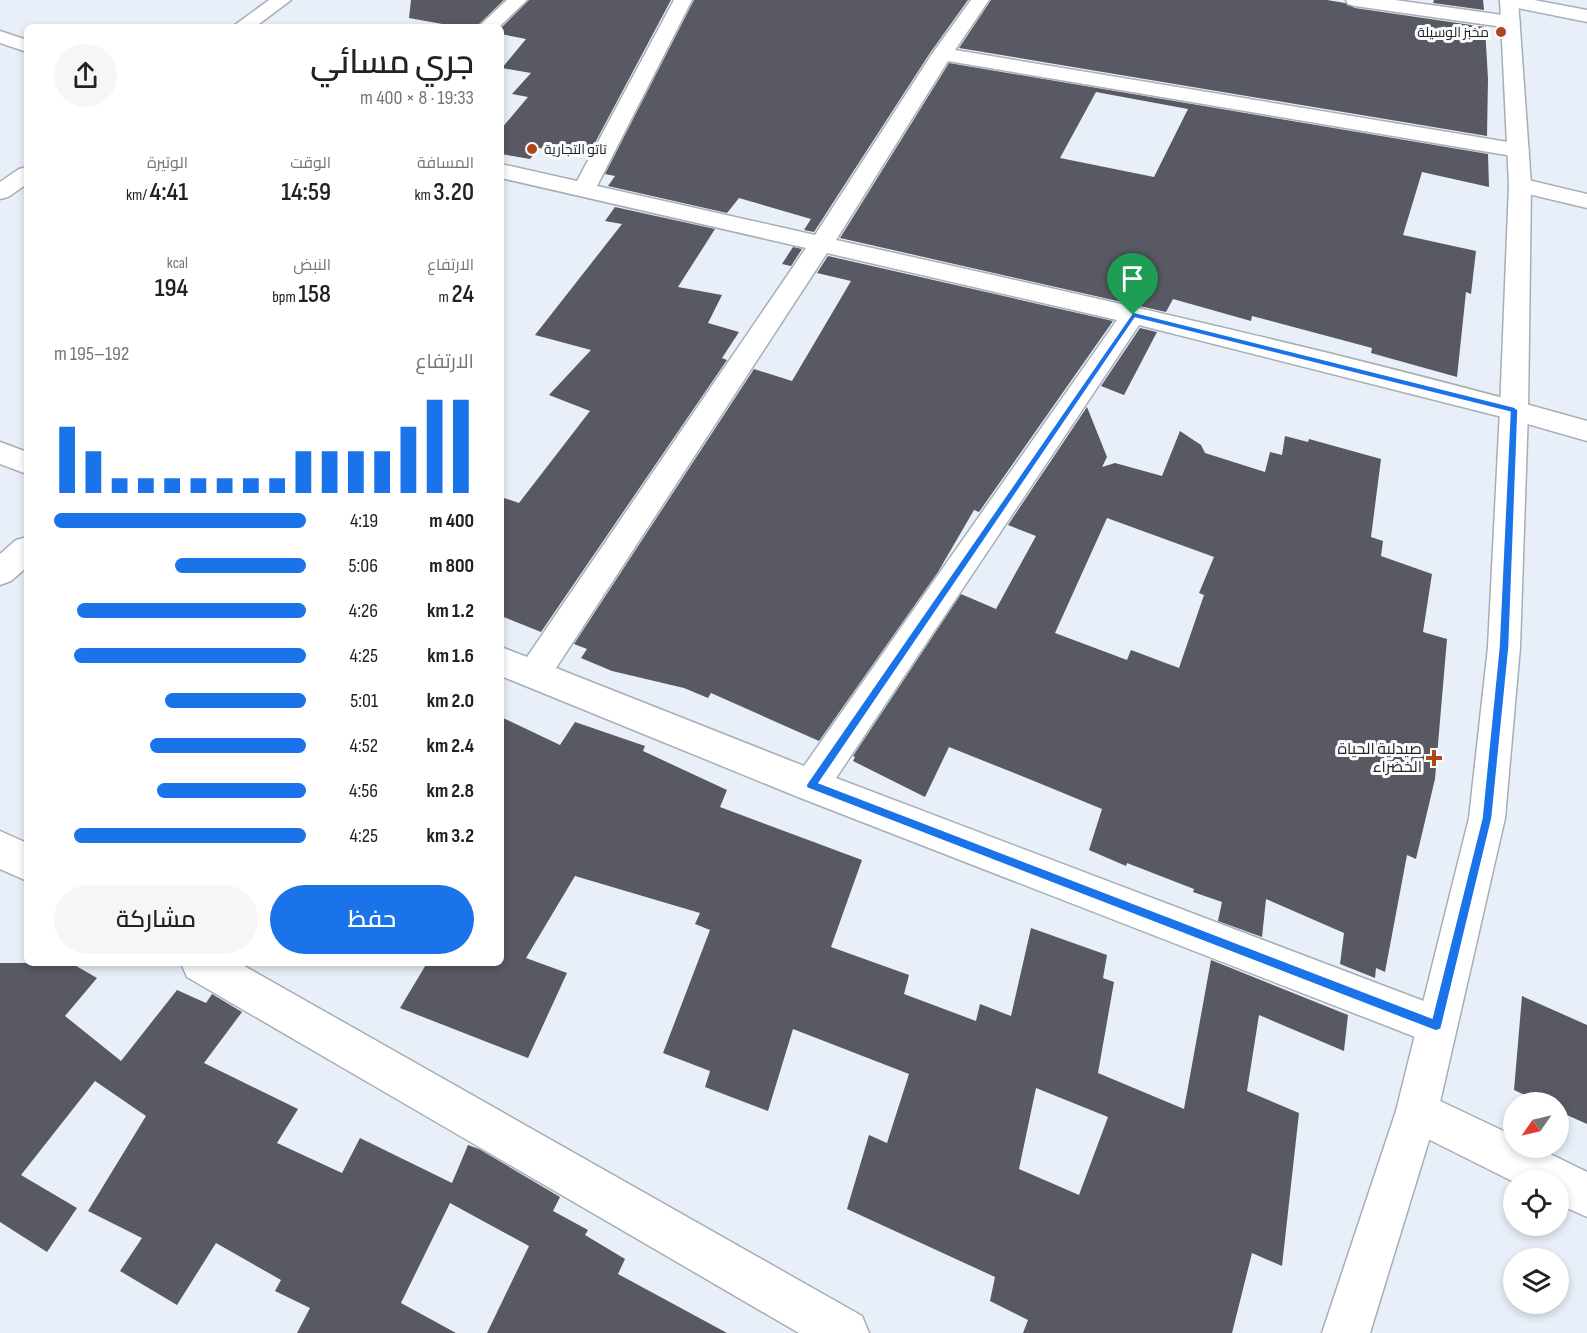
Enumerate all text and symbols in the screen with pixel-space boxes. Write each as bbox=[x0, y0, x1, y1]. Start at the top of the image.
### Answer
place label: مخبز الوسيلة bbox=[1417, 24, 1489, 41]
marker: مخبز الوسيلة bbox=[1494, 25, 1508, 39]
text: جري مسائي bbox=[310, 43, 474, 83]
button: share bbox=[54, 44, 117, 107]
text: 19:33 · 8 × 400 m bbox=[360, 86, 474, 110]
place label: تاتو التجارية bbox=[544, 141, 607, 158]
marker: تاتو التجارية bbox=[525, 142, 539, 156]
text: الوتيرة bbox=[147, 154, 188, 173]
text: الوقت bbox=[290, 154, 331, 173]
text: المسافة bbox=[417, 154, 474, 173]
text: 4:41 bbox=[150, 177, 188, 208]
text: 14:59 bbox=[281, 177, 331, 208]
text: 3.20 bbox=[433, 177, 474, 208]
text: /km bbox=[126, 186, 150, 205]
text: km bbox=[414, 186, 433, 205]
pin bbox=[1107, 253, 1158, 315]
text: kcal bbox=[167, 254, 188, 273]
text: النبض bbox=[293, 256, 331, 275]
text: الارتفاع bbox=[427, 256, 474, 275]
icon: arrive bbox=[1116, 262, 1149, 295]
text: 194 bbox=[155, 273, 188, 304]
text: 158 bbox=[298, 279, 331, 310]
text: 24 bbox=[451, 279, 474, 310]
text: bpm bbox=[272, 288, 298, 307]
text: m bbox=[439, 288, 451, 307]
text: 192–195 m bbox=[54, 342, 129, 366]
text: الارتفاع bbox=[415, 350, 474, 374]
text: 4:19 bbox=[350, 509, 378, 533]
text: 400 m bbox=[429, 509, 474, 533]
text: 5:06 bbox=[349, 554, 378, 578]
text: 800 m bbox=[429, 554, 474, 578]
text: 4:26 bbox=[349, 599, 378, 623]
text: 1.2 km bbox=[427, 599, 474, 623]
text: 4:25 bbox=[350, 644, 378, 668]
text: 1.6 km bbox=[427, 644, 474, 668]
text: 5:01 bbox=[350, 689, 378, 713]
text: 2.0 km bbox=[427, 689, 474, 713]
text: 4:52 bbox=[350, 734, 378, 758]
text: 2.4 km bbox=[426, 734, 474, 758]
place label: صيدلية الحياة الخضراء bbox=[1338, 740, 1422, 777]
marker: صيدلية الحياة الخضراء bbox=[1427, 751, 1441, 765]
text: 4:56 bbox=[349, 779, 378, 803]
text: 2.8 km bbox=[426, 779, 474, 803]
text: 4:25 bbox=[350, 824, 378, 848]
text: 3.2 km bbox=[426, 824, 474, 848]
button: مشاركة bbox=[54, 885, 258, 954]
button: حفظ bbox=[270, 885, 474, 954]
north arrow bbox=[1503, 1092, 1569, 1158]
map controls bbox=[1503, 1092, 1569, 1314]
button: locate bbox=[1503, 1170, 1569, 1236]
button: layers bbox=[1503, 1248, 1569, 1314]

